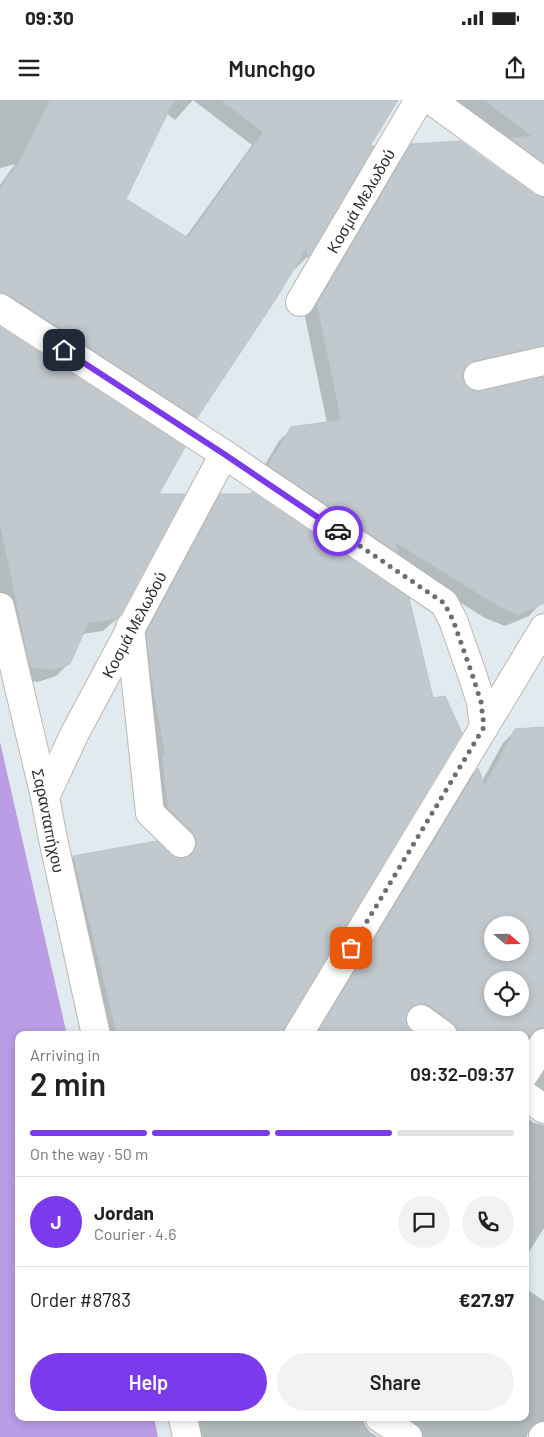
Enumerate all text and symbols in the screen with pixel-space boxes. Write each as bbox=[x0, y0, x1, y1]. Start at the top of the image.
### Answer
text: 09:30 bbox=[25, 6, 74, 29]
icon: menu bbox=[15, 54, 43, 82]
icon: share bbox=[501, 54, 529, 82]
text: Munchgo bbox=[228, 55, 316, 81]
street label: Κοσμά Μελωδού bbox=[322, 145, 398, 256]
pin bbox=[43, 329, 85, 371]
icon: home bbox=[50, 336, 78, 364]
courier bbox=[313, 506, 363, 556]
icon: car bbox=[324, 517, 352, 545]
street label: Κοσμά Μελωδού bbox=[97, 568, 169, 681]
street label: Σαρανταπήχου bbox=[29, 766, 70, 874]
north arrow bbox=[484, 916, 529, 961]
map controls bbox=[484, 916, 529, 1016]
pin bbox=[330, 927, 372, 969]
icon: bag bbox=[337, 934, 365, 962]
button: locate bbox=[484, 971, 529, 1016]
text: Arriving in bbox=[30, 1045, 100, 1064]
text: 09:32–09:37 bbox=[410, 1062, 514, 1085]
text: 2 min bbox=[30, 1064, 106, 1102]
text: On the way · 50 m bbox=[30, 1144, 148, 1163]
button: chat bbox=[398, 1196, 450, 1248]
button: phone bbox=[462, 1196, 514, 1248]
text: Jordan bbox=[94, 1201, 154, 1224]
text: J bbox=[50, 1210, 62, 1233]
text: Courier · 4.6 bbox=[94, 1224, 177, 1243]
text: Order #8783 bbox=[30, 1288, 131, 1311]
text: €27.97 bbox=[459, 1288, 514, 1311]
button: Help bbox=[30, 1353, 267, 1411]
button: Share bbox=[277, 1353, 514, 1411]

